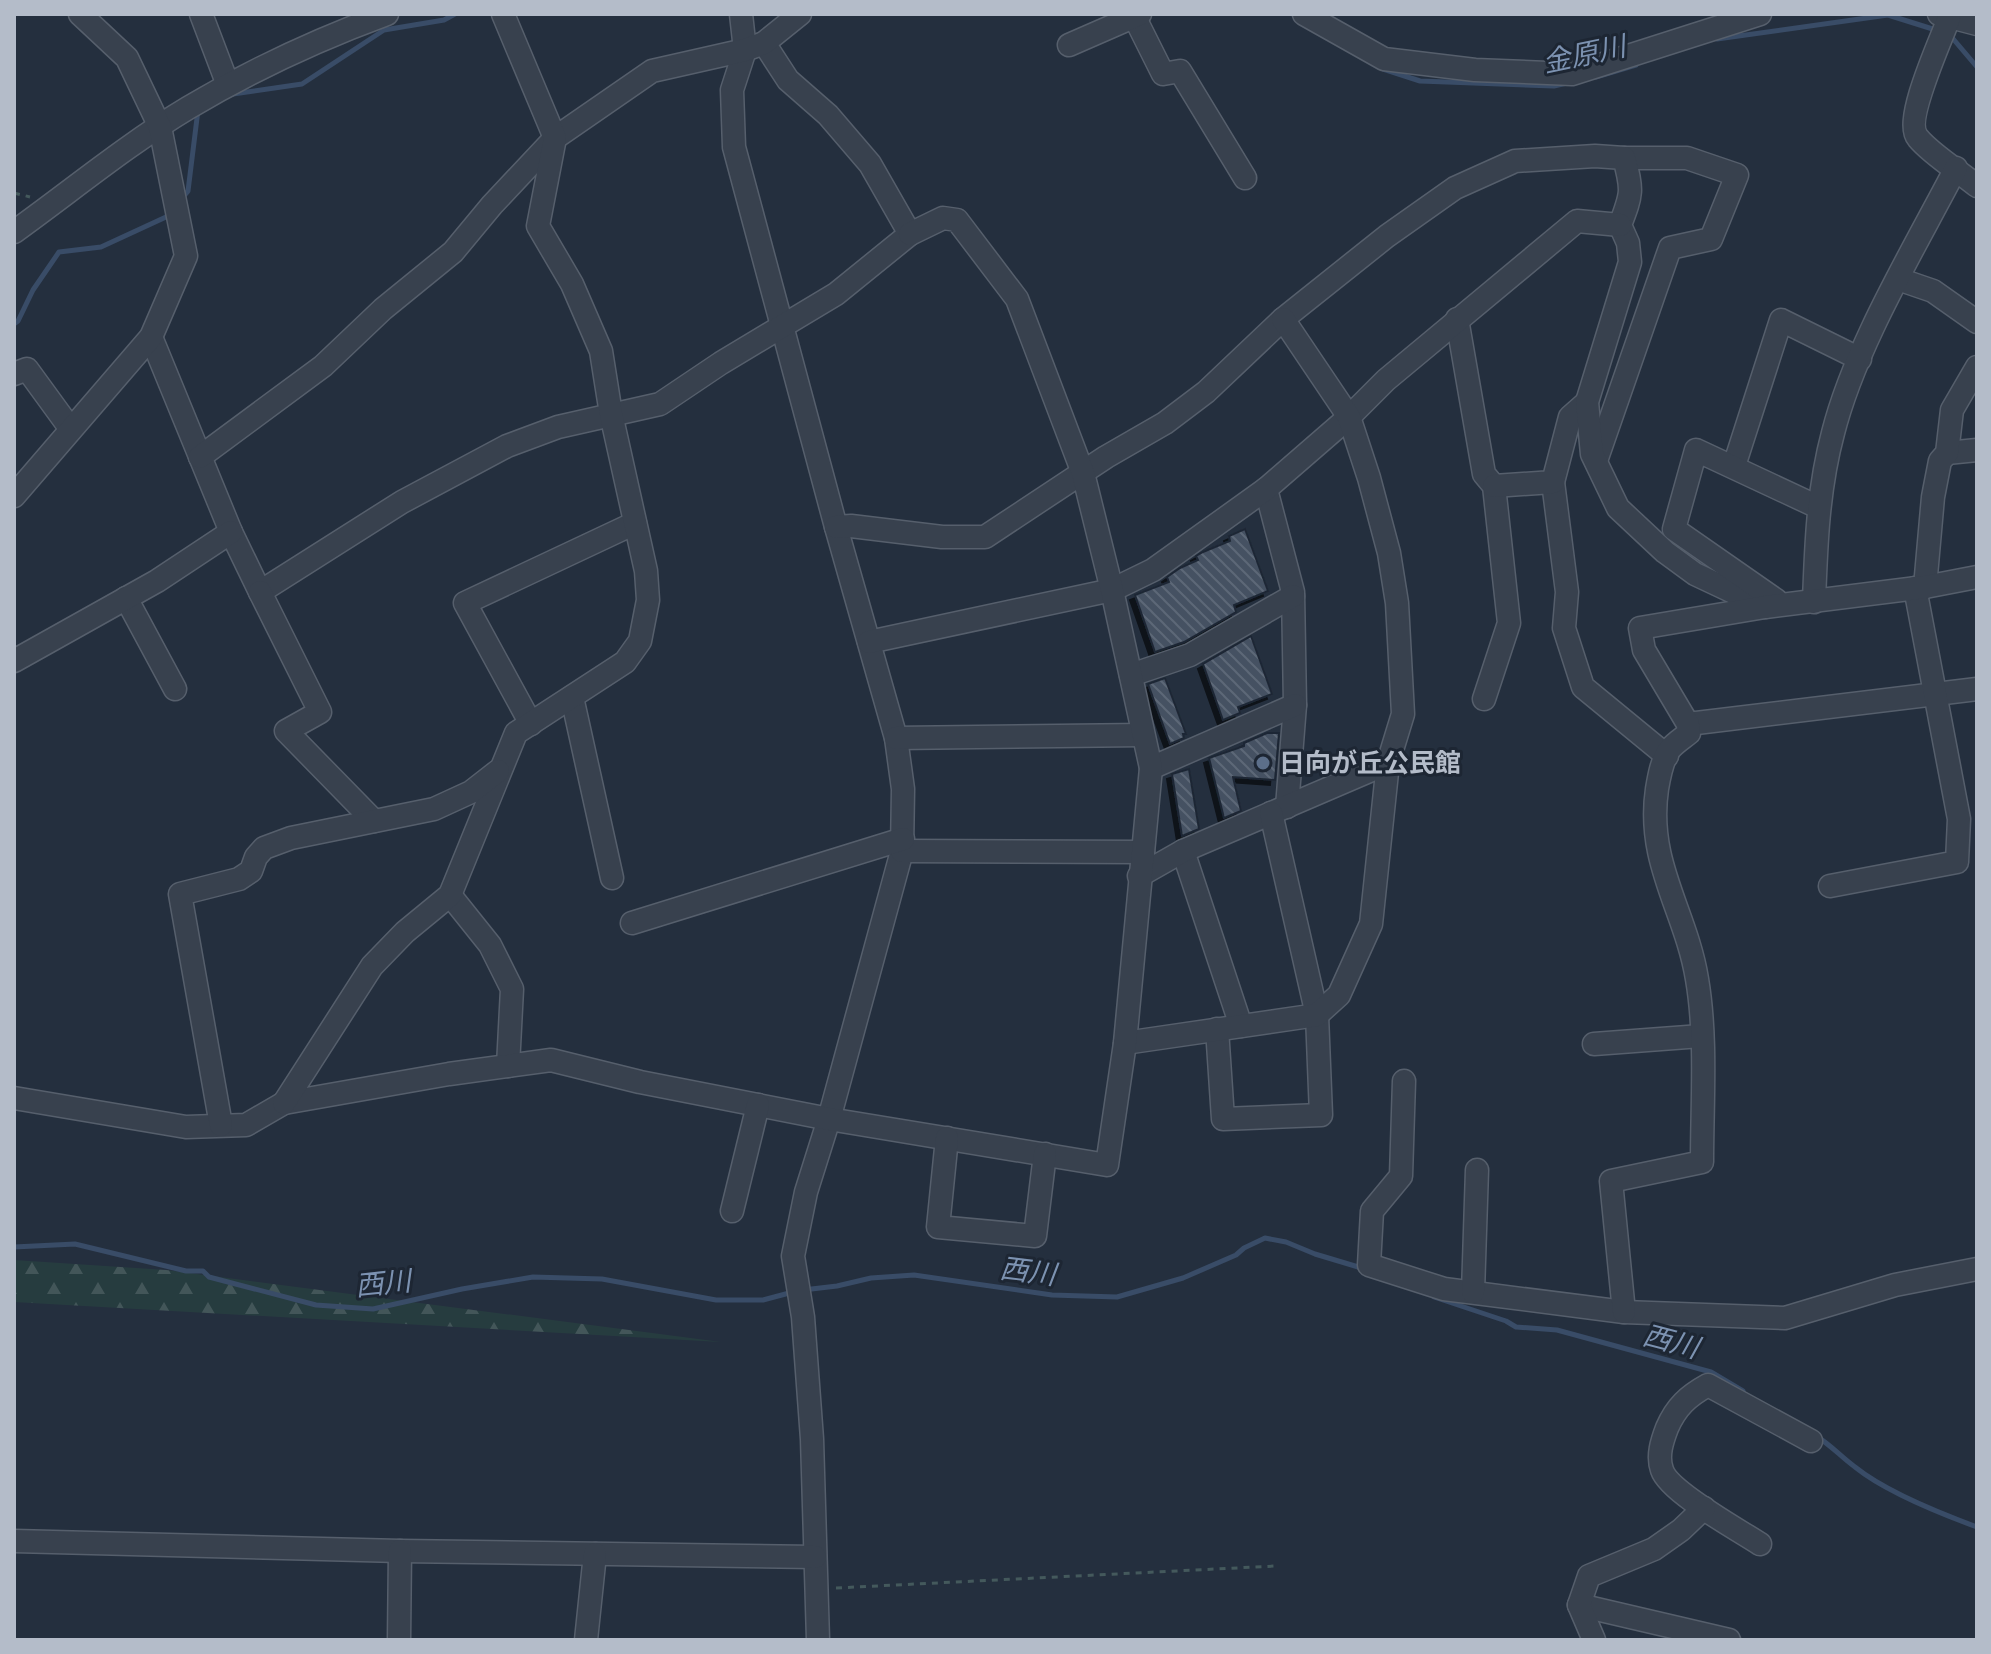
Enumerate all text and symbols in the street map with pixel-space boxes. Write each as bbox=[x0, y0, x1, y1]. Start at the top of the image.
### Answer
water label: 金原川 bbox=[1539, 28, 1632, 79]
place label: 日向が丘公民館 bbox=[1279, 747, 1461, 779]
marker: 日向が丘公民館 bbox=[1254, 754, 1272, 772]
water label: 西川 bbox=[998, 1251, 1061, 1292]
water label: 西川 bbox=[353, 1263, 416, 1303]
water label: 西川 bbox=[1640, 1317, 1705, 1365]

